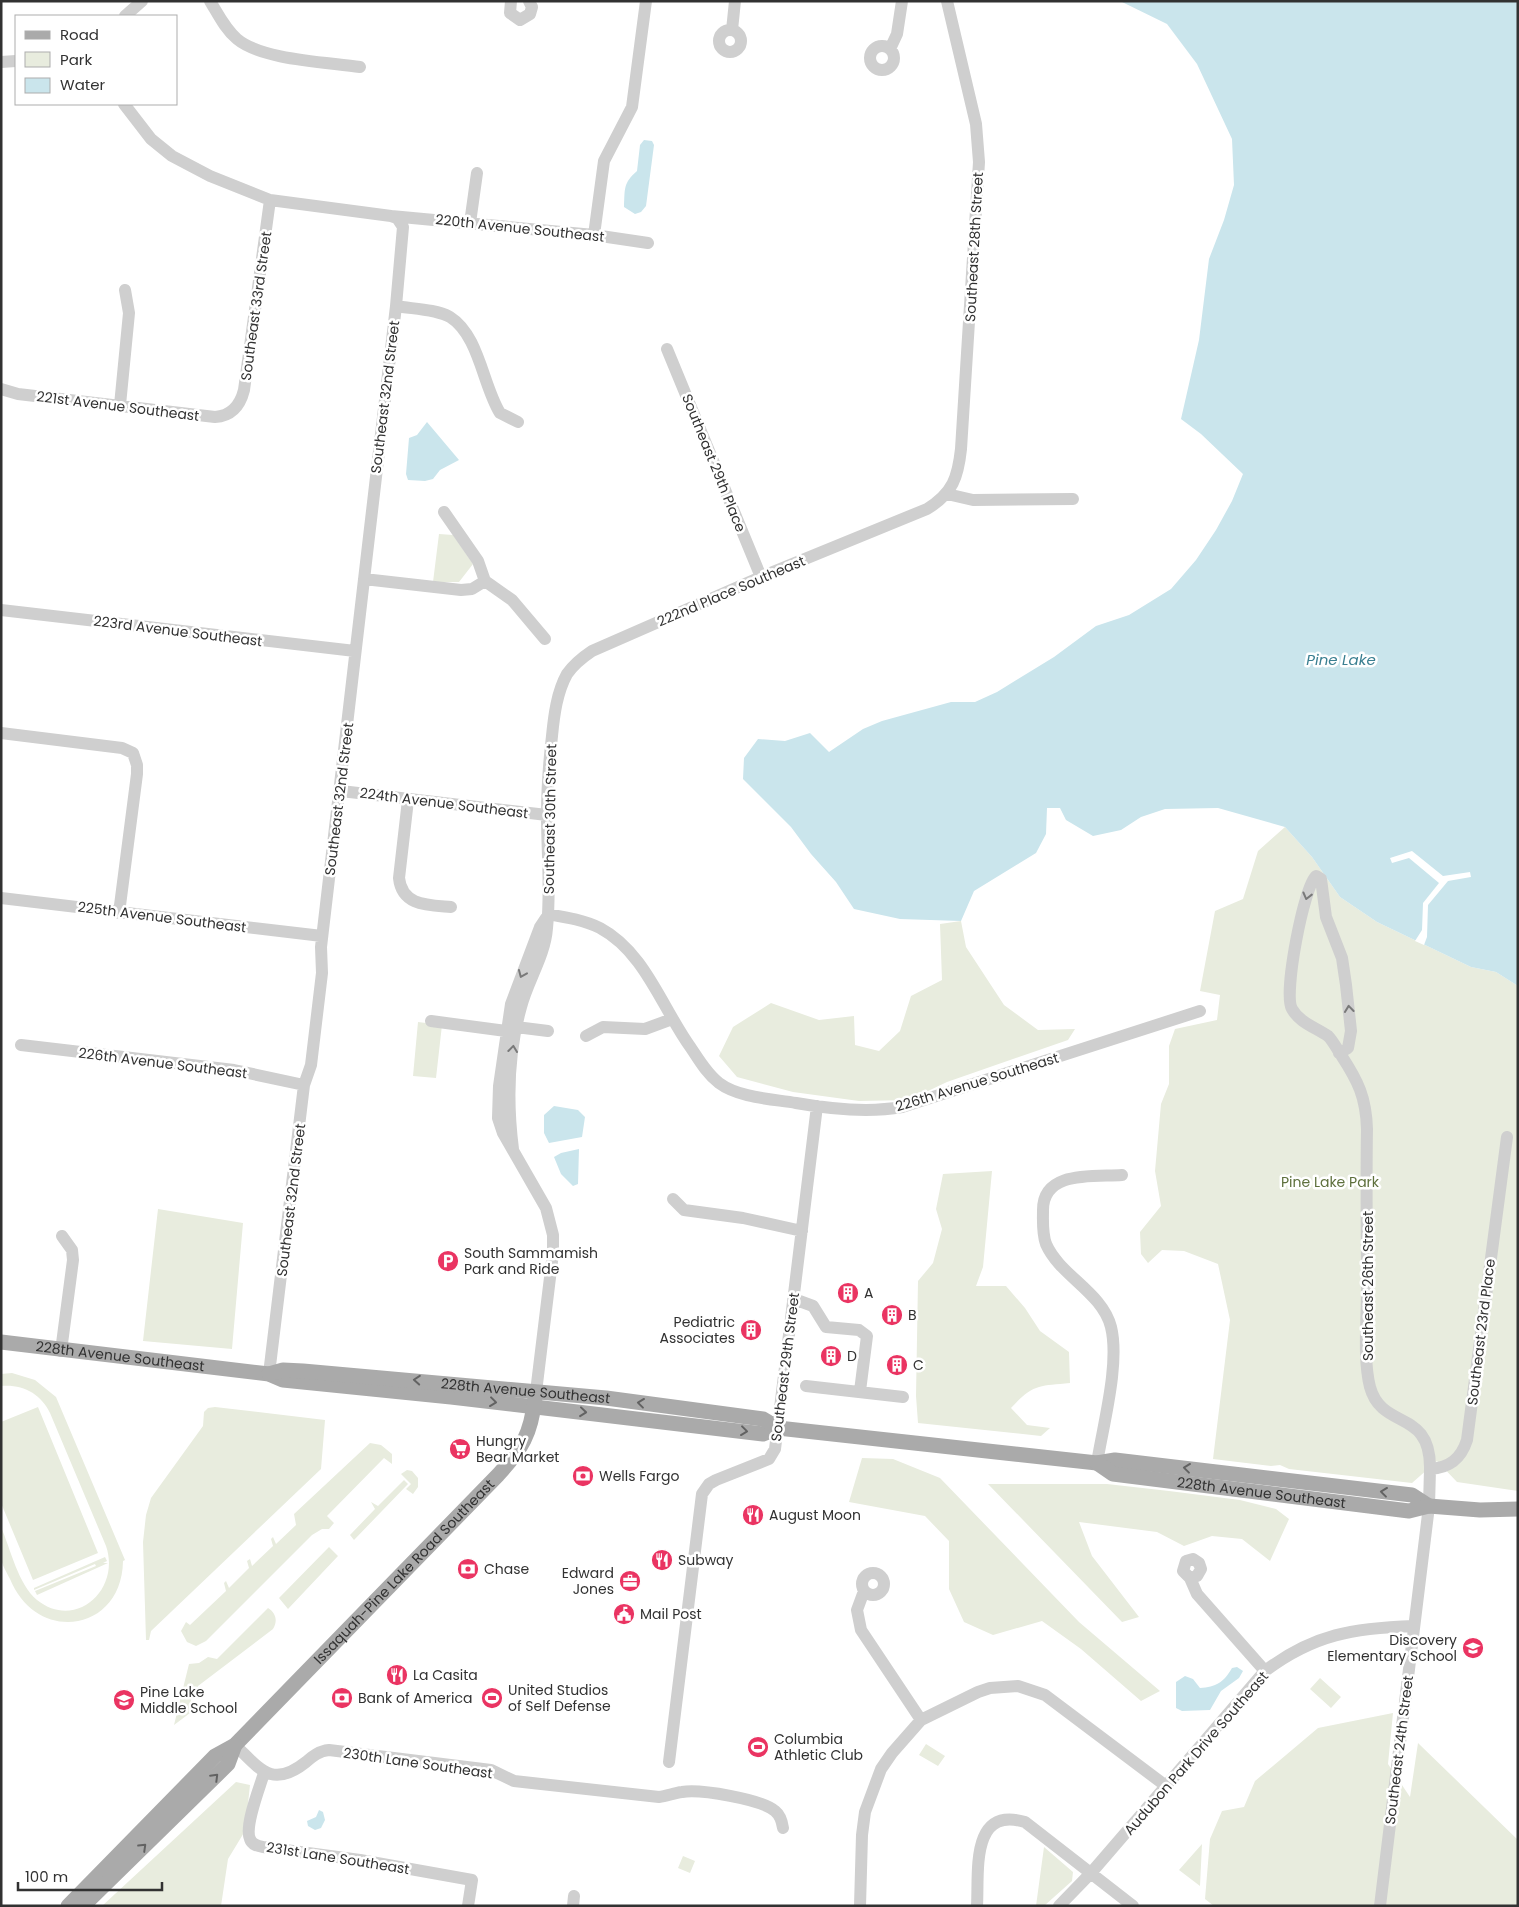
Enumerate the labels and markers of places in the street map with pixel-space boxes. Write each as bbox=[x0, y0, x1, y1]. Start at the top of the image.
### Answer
place label: South Sammamish Park and Ride bbox=[464, 1243, 598, 1279]
parking icon: South Sammamish Park and Ride bbox=[436, 1249, 460, 1273]
building icon: A bbox=[836, 1281, 860, 1305]
place label: A bbox=[864, 1283, 873, 1303]
building icon: B bbox=[880, 1303, 904, 1327]
place label: B bbox=[908, 1305, 917, 1325]
place label: Pediatric Associates bbox=[659, 1312, 735, 1348]
building icon: Pediatric Associates bbox=[739, 1318, 763, 1342]
building icon: D bbox=[819, 1344, 843, 1368]
place label: D bbox=[847, 1346, 857, 1366]
building icon: C bbox=[885, 1353, 909, 1377]
place label: C bbox=[913, 1355, 924, 1375]
place label: Hungry Bear Market bbox=[476, 1431, 559, 1467]
supermarket icon: Hungry Bear Market bbox=[448, 1437, 472, 1461]
bank icon: Wells Fargo bbox=[571, 1464, 595, 1488]
place label: Wells Fargo bbox=[599, 1466, 679, 1486]
restaurant icon: August Moon bbox=[741, 1503, 765, 1527]
place label: August Moon bbox=[769, 1505, 861, 1525]
restaurant icon: Subway bbox=[650, 1548, 674, 1572]
place label: Subway bbox=[678, 1550, 734, 1570]
bank icon: Chase bbox=[456, 1557, 480, 1581]
place label: Chase bbox=[484, 1559, 530, 1579]
place label: Edward Jones bbox=[562, 1563, 614, 1599]
office icon: Edward Jones bbox=[618, 1569, 642, 1593]
public building icon: Mail Post bbox=[612, 1602, 636, 1626]
place label: Mail Post bbox=[640, 1604, 702, 1624]
place label: Discovery Elementary School bbox=[1327, 1630, 1457, 1666]
school or university icon: Discovery Elementary School bbox=[1461, 1636, 1485, 1660]
restaurant icon: La Casita bbox=[385, 1663, 409, 1687]
place label: La Casita bbox=[413, 1665, 478, 1685]
place label: United Studios of Self Defense bbox=[508, 1680, 611, 1716]
place label: Pine Lake Middle School bbox=[140, 1682, 237, 1718]
bank icon: Bank of America bbox=[330, 1686, 354, 1710]
sports icon: United Studios of Self Defense bbox=[480, 1686, 504, 1710]
school or university icon: Pine Lake Middle School bbox=[112, 1688, 136, 1712]
place label: Bank of America bbox=[358, 1688, 472, 1708]
place label: Columbia Athletic Club bbox=[774, 1729, 863, 1765]
sports icon: Columbia Athletic Club bbox=[746, 1735, 770, 1759]

